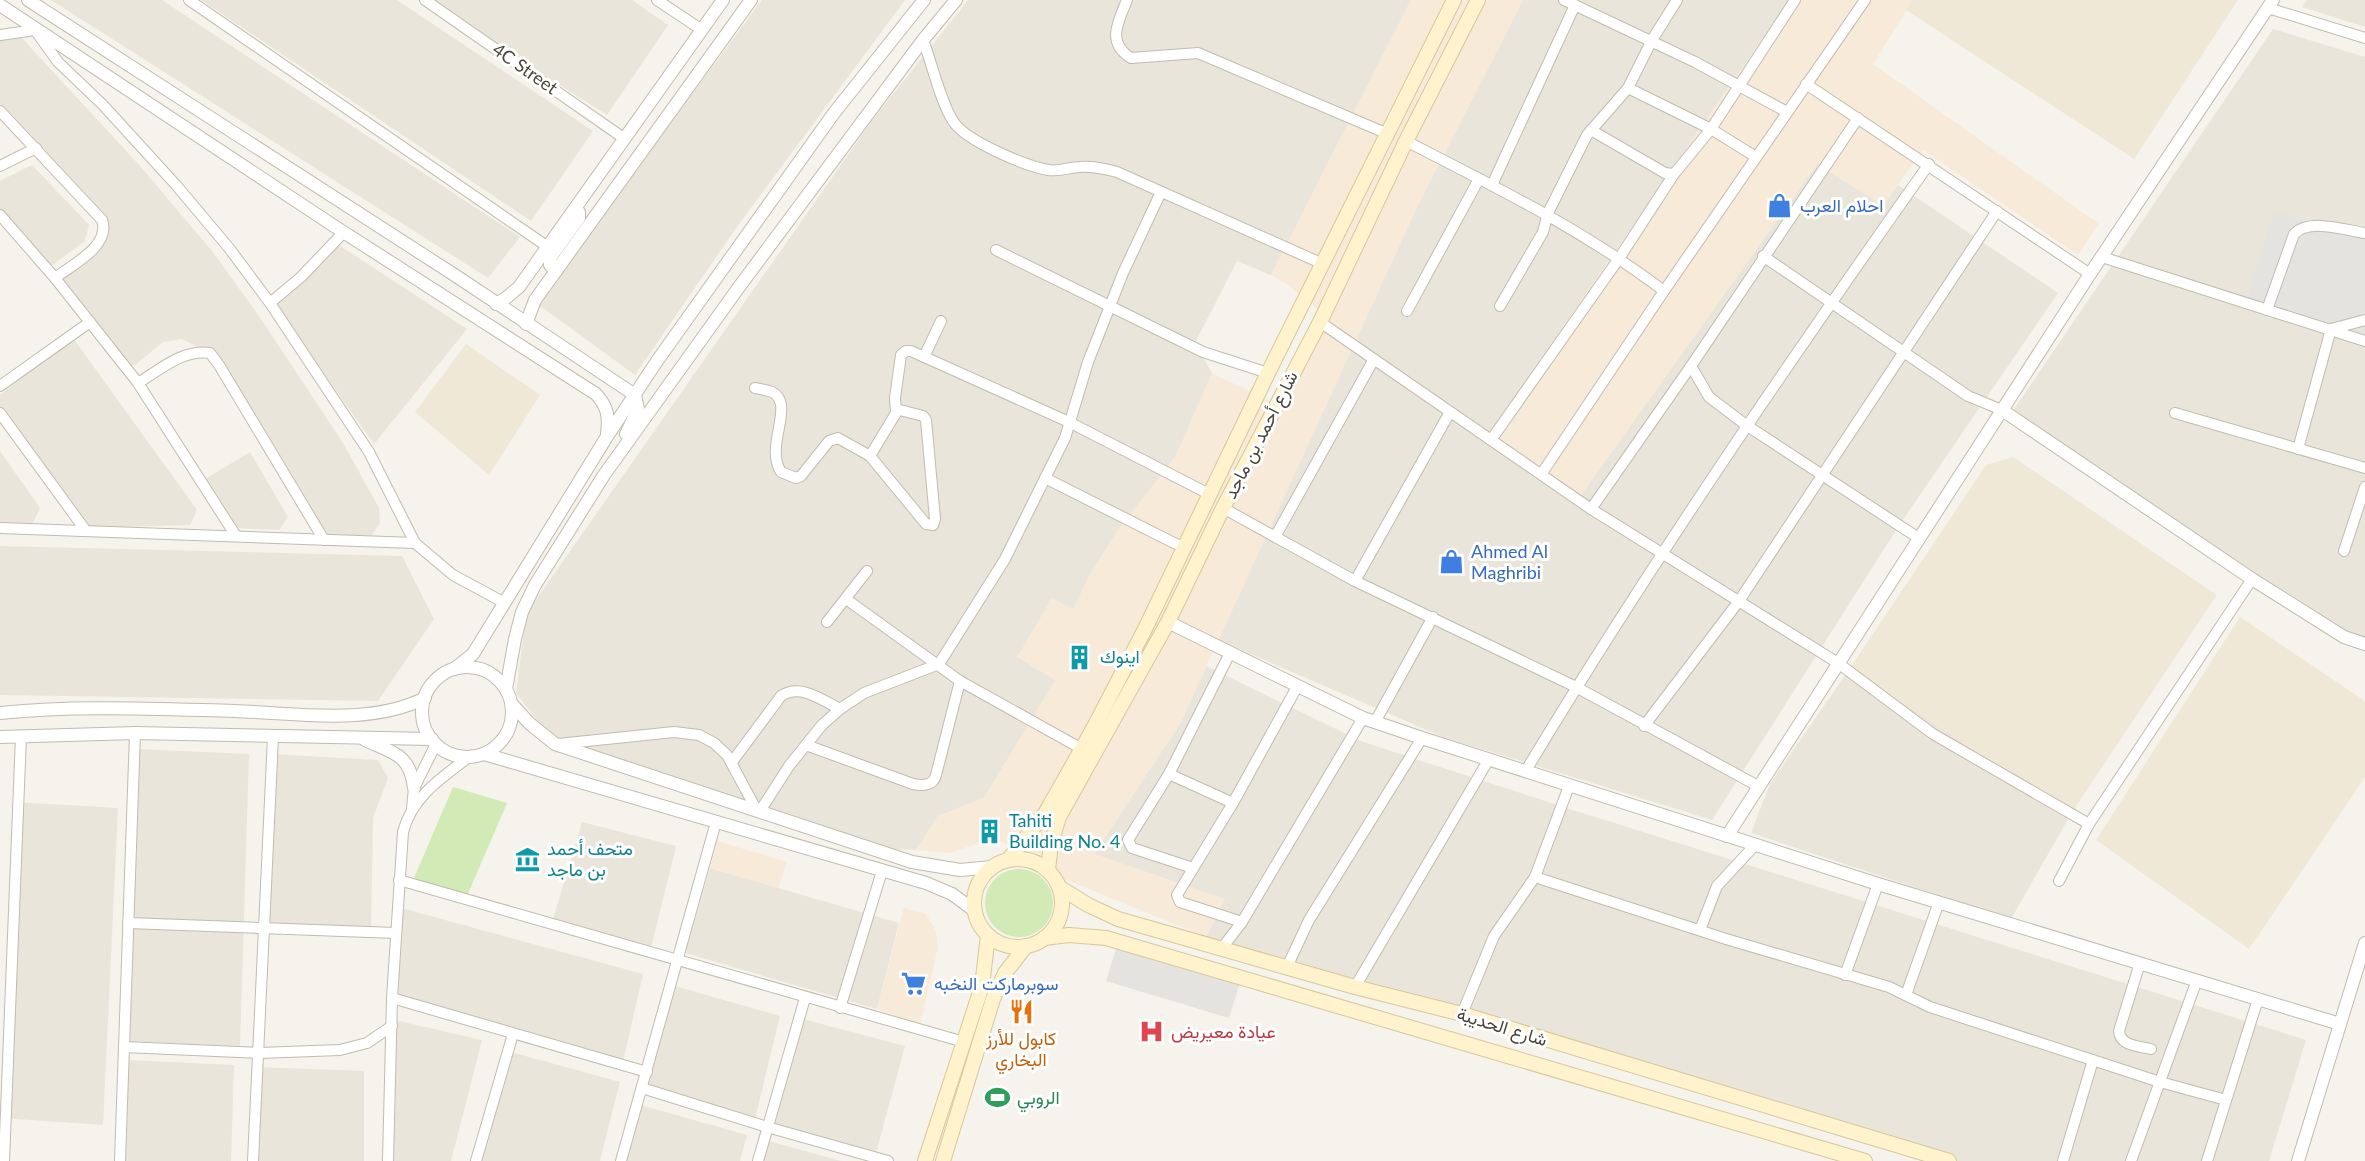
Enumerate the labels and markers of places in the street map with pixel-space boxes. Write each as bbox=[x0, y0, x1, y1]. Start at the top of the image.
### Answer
shop icon: احلام العرب bbox=[1766, 192, 1794, 220]
place label: احلام العرب bbox=[1800, 194, 1883, 218]
place label: Ahmed Al Maghribi bbox=[1471, 540, 1548, 583]
shop icon: Ahmed Al Maghribi bbox=[1437, 548, 1465, 576]
building icon: اينوك bbox=[1066, 643, 1094, 671]
place label: اينوك bbox=[1100, 645, 1140, 668]
place label: Tahiti Building No. 4 bbox=[1009, 809, 1120, 852]
building icon: Tahiti Building No. 4 bbox=[975, 817, 1003, 845]
place label: متحف أحمد بن ماجد bbox=[547, 837, 633, 881]
museum icon: متحف أحمد بن ماجد bbox=[513, 845, 541, 873]
supermarket icon: سوبرماركت النخبه bbox=[900, 970, 928, 998]
place label: سوبرماركت النخبه bbox=[934, 972, 1058, 995]
restaurant icon: كابول للأرز البخاري bbox=[1007, 998, 1035, 1026]
hospital icon: عيادة معيريض bbox=[1137, 1018, 1165, 1046]
place label: عيادة معيريض bbox=[1171, 1020, 1276, 1043]
place label: كابول للأرز البخاري bbox=[985, 1027, 1056, 1075]
sports icon: الروبي bbox=[983, 1084, 1011, 1112]
place label: الروبي bbox=[1017, 1086, 1060, 1113]

